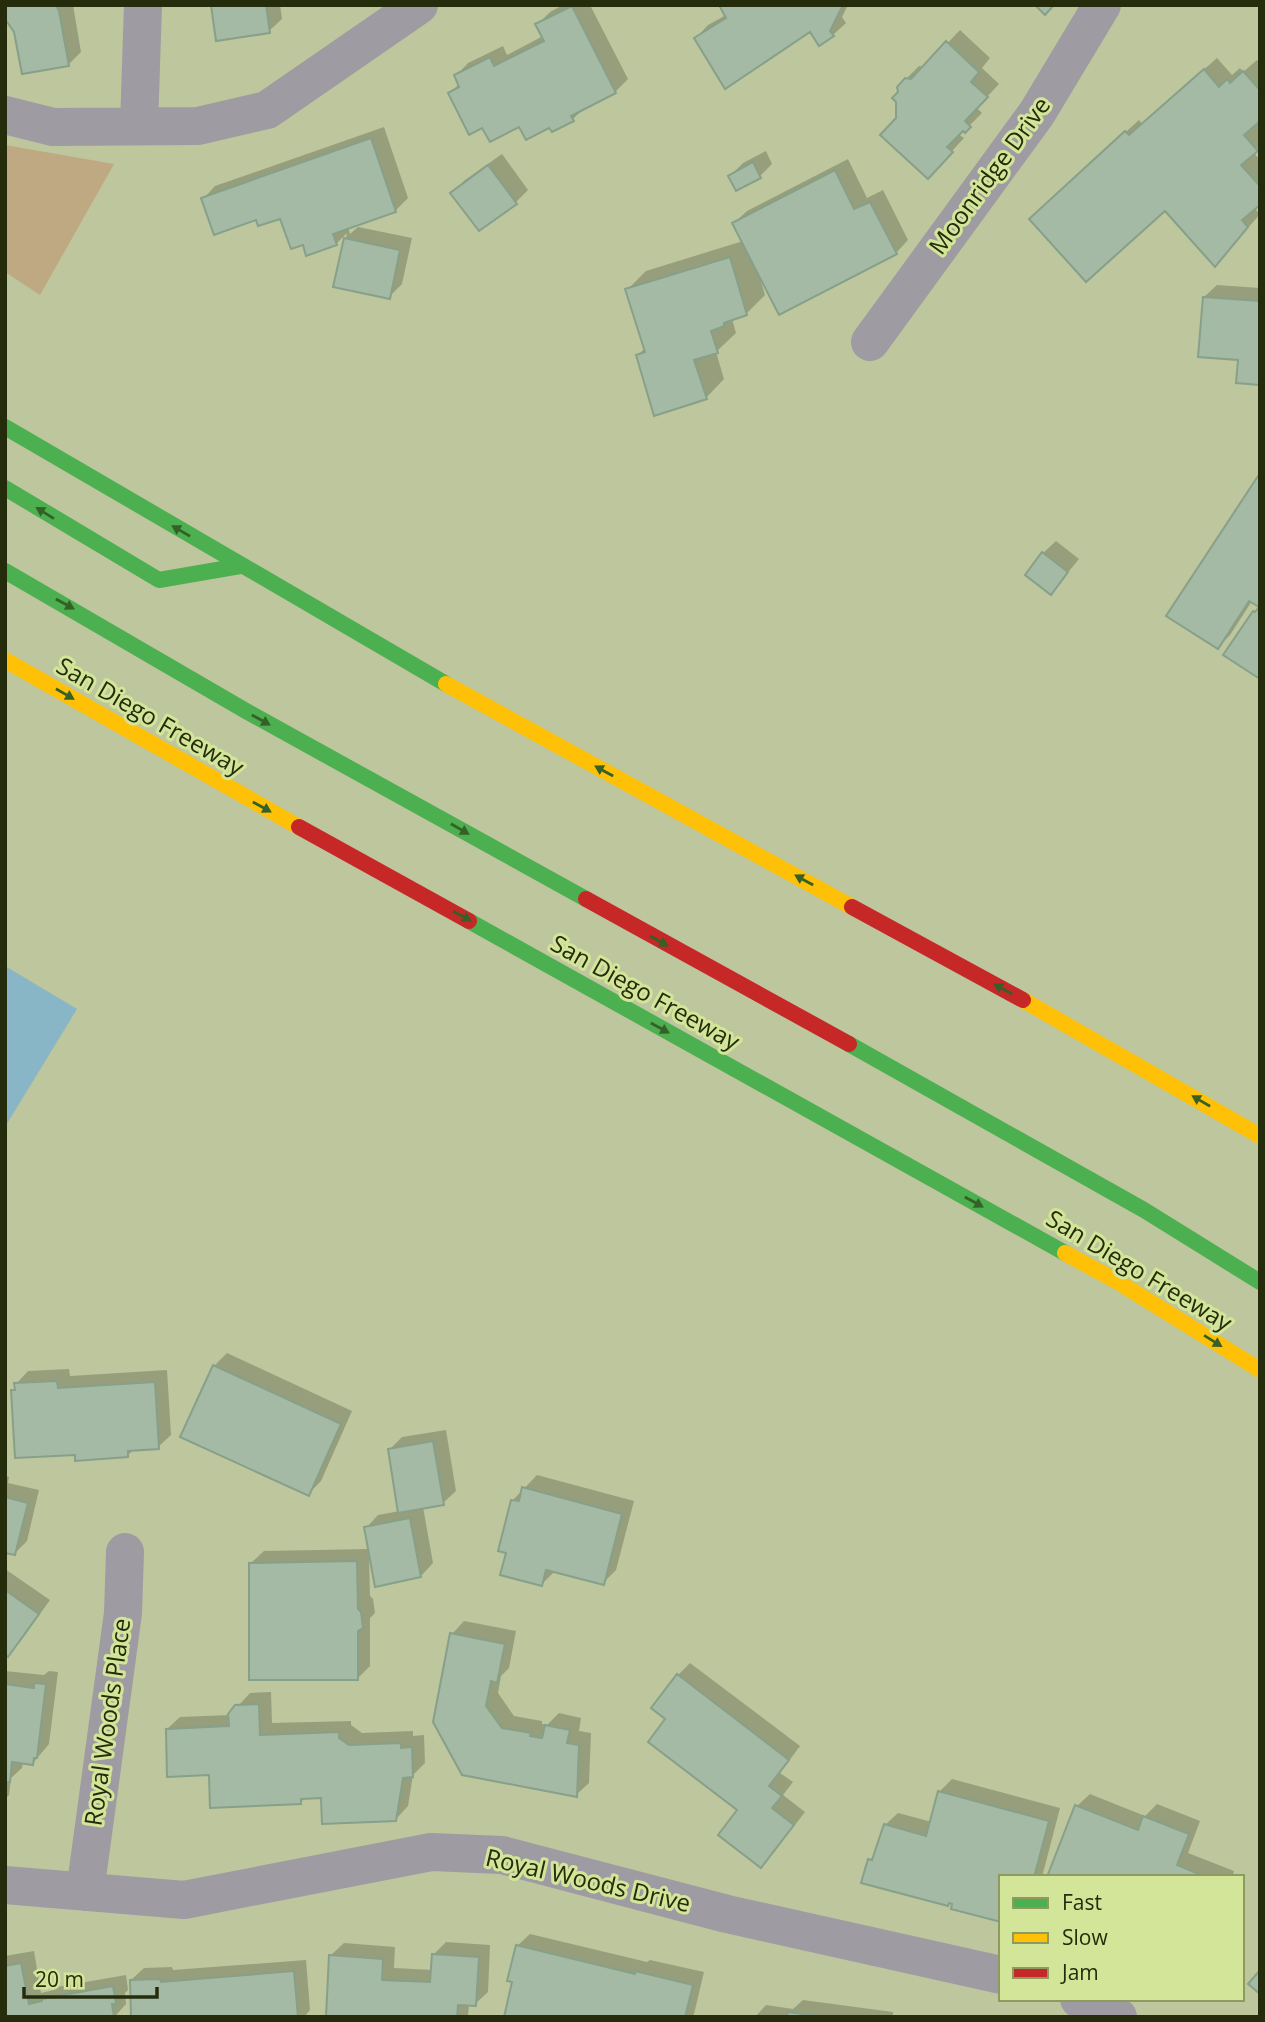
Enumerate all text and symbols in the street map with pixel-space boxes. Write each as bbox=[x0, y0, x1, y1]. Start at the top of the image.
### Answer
street label: Moonridge Drive bbox=[920, 90, 1057, 261]
one-way arrow bbox=[35, 506, 54, 519]
one-way arrow bbox=[172, 525, 191, 537]
one-way arrow bbox=[55, 598, 74, 610]
street label: San Diego Freeway bbox=[51, 649, 251, 783]
one-way arrow bbox=[55, 688, 74, 700]
one-way arrow bbox=[251, 714, 271, 725]
one-way arrow bbox=[594, 766, 614, 777]
one-way arrow bbox=[252, 801, 272, 812]
one-way arrow bbox=[450, 823, 470, 835]
one-way arrow bbox=[794, 874, 813, 886]
one-way arrow bbox=[452, 910, 471, 922]
street label: San Diego Freeway bbox=[545, 926, 747, 1058]
one-way arrow bbox=[649, 934, 669, 946]
one-way arrow bbox=[994, 983, 1013, 995]
one-way arrow bbox=[650, 1022, 670, 1034]
one-way arrow bbox=[1192, 1095, 1211, 1107]
one-way arrow bbox=[964, 1196, 984, 1208]
street label: San Diego Freeway bbox=[1041, 1201, 1240, 1339]
one-way arrow bbox=[1203, 1334, 1222, 1347]
street label: Royal Woods Place bbox=[76, 1616, 137, 1828]
street label: Royal Woods Drive bbox=[483, 1840, 694, 1919]
legend bbox=[999, 1875, 1244, 2001]
text: Fast bbox=[1062, 1888, 1102, 1916]
text: Slow bbox=[1062, 1923, 1108, 1951]
scale bar bbox=[24, 1955, 158, 1999]
text: Jam bbox=[1060, 1958, 1099, 1986]
text: 20 m bbox=[35, 1965, 84, 1993]

